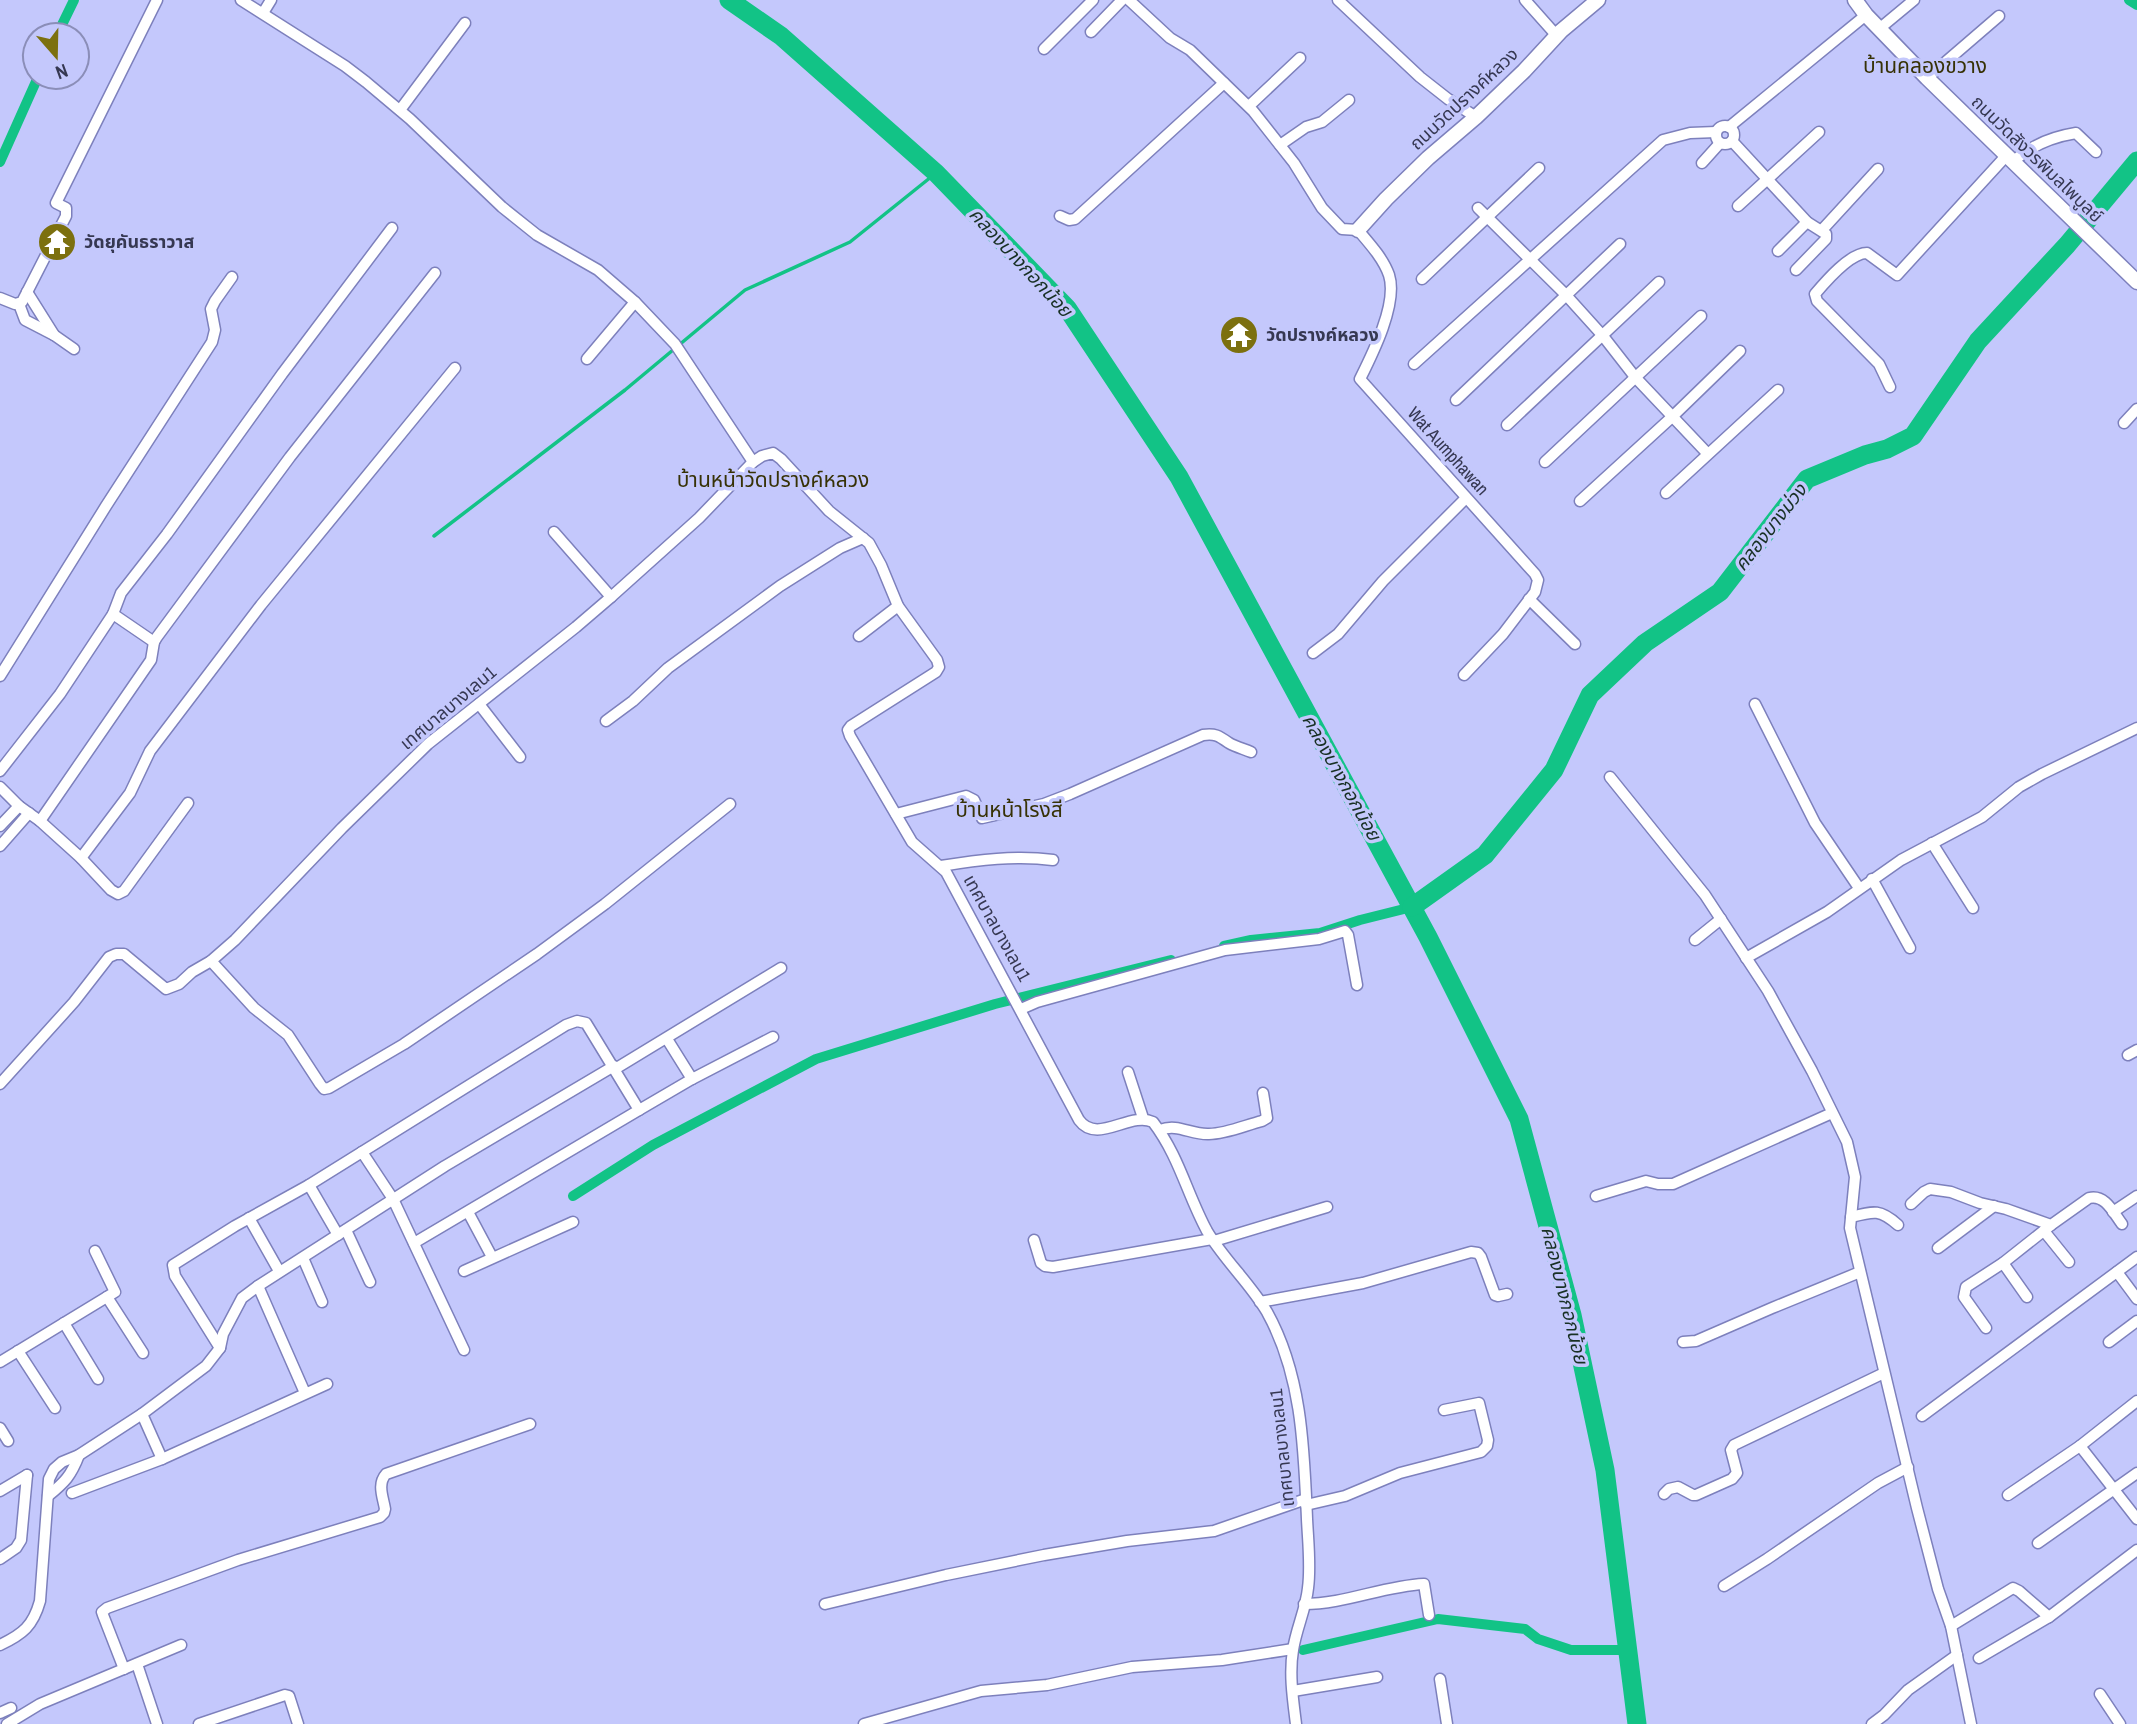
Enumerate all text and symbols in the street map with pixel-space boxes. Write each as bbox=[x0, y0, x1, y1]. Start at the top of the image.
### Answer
north arrow bbox=[21, 21, 91, 91]
street label: ถนนวัดปรางค์หลวง bbox=[1404, 42, 1523, 155]
district label: บ้านคลองขวาง bbox=[1863, 51, 1987, 80]
text: N bbox=[52, 58, 72, 86]
street label: ถนนวัดสังวรพิมลไพบูลย์ bbox=[1966, 89, 2109, 228]
water label: คลองบางกอกน้อย bbox=[964, 202, 1080, 324]
temple icon: วัดยุคันธราวาส bbox=[36, 221, 78, 263]
place label: วัดยุคันธราวาส bbox=[84, 229, 194, 254]
temple icon: วัดปรางค์หลวง bbox=[1218, 314, 1260, 356]
place label: วัดปรางค์หลวง bbox=[1266, 322, 1379, 347]
street label: Wat Aumphawan bbox=[1402, 401, 1495, 500]
district label: บ้านหน้าวัดปรางค์หลวง bbox=[677, 465, 869, 494]
water label: คลองบางม่วง bbox=[1728, 477, 1813, 576]
street label: เทศบาลบางเลน1 bbox=[394, 659, 502, 755]
water label: คลองบางกอกน้อย bbox=[1297, 709, 1388, 846]
district label: บ้านหน้าโรงสี bbox=[955, 795, 1063, 824]
street label: เทศบาลบางเลน1 bbox=[958, 870, 1037, 986]
water label: คลองบางกอกน้อย bbox=[1535, 1224, 1595, 1368]
street label: เทศบาลบางเลน1 bbox=[1263, 1387, 1300, 1508]

